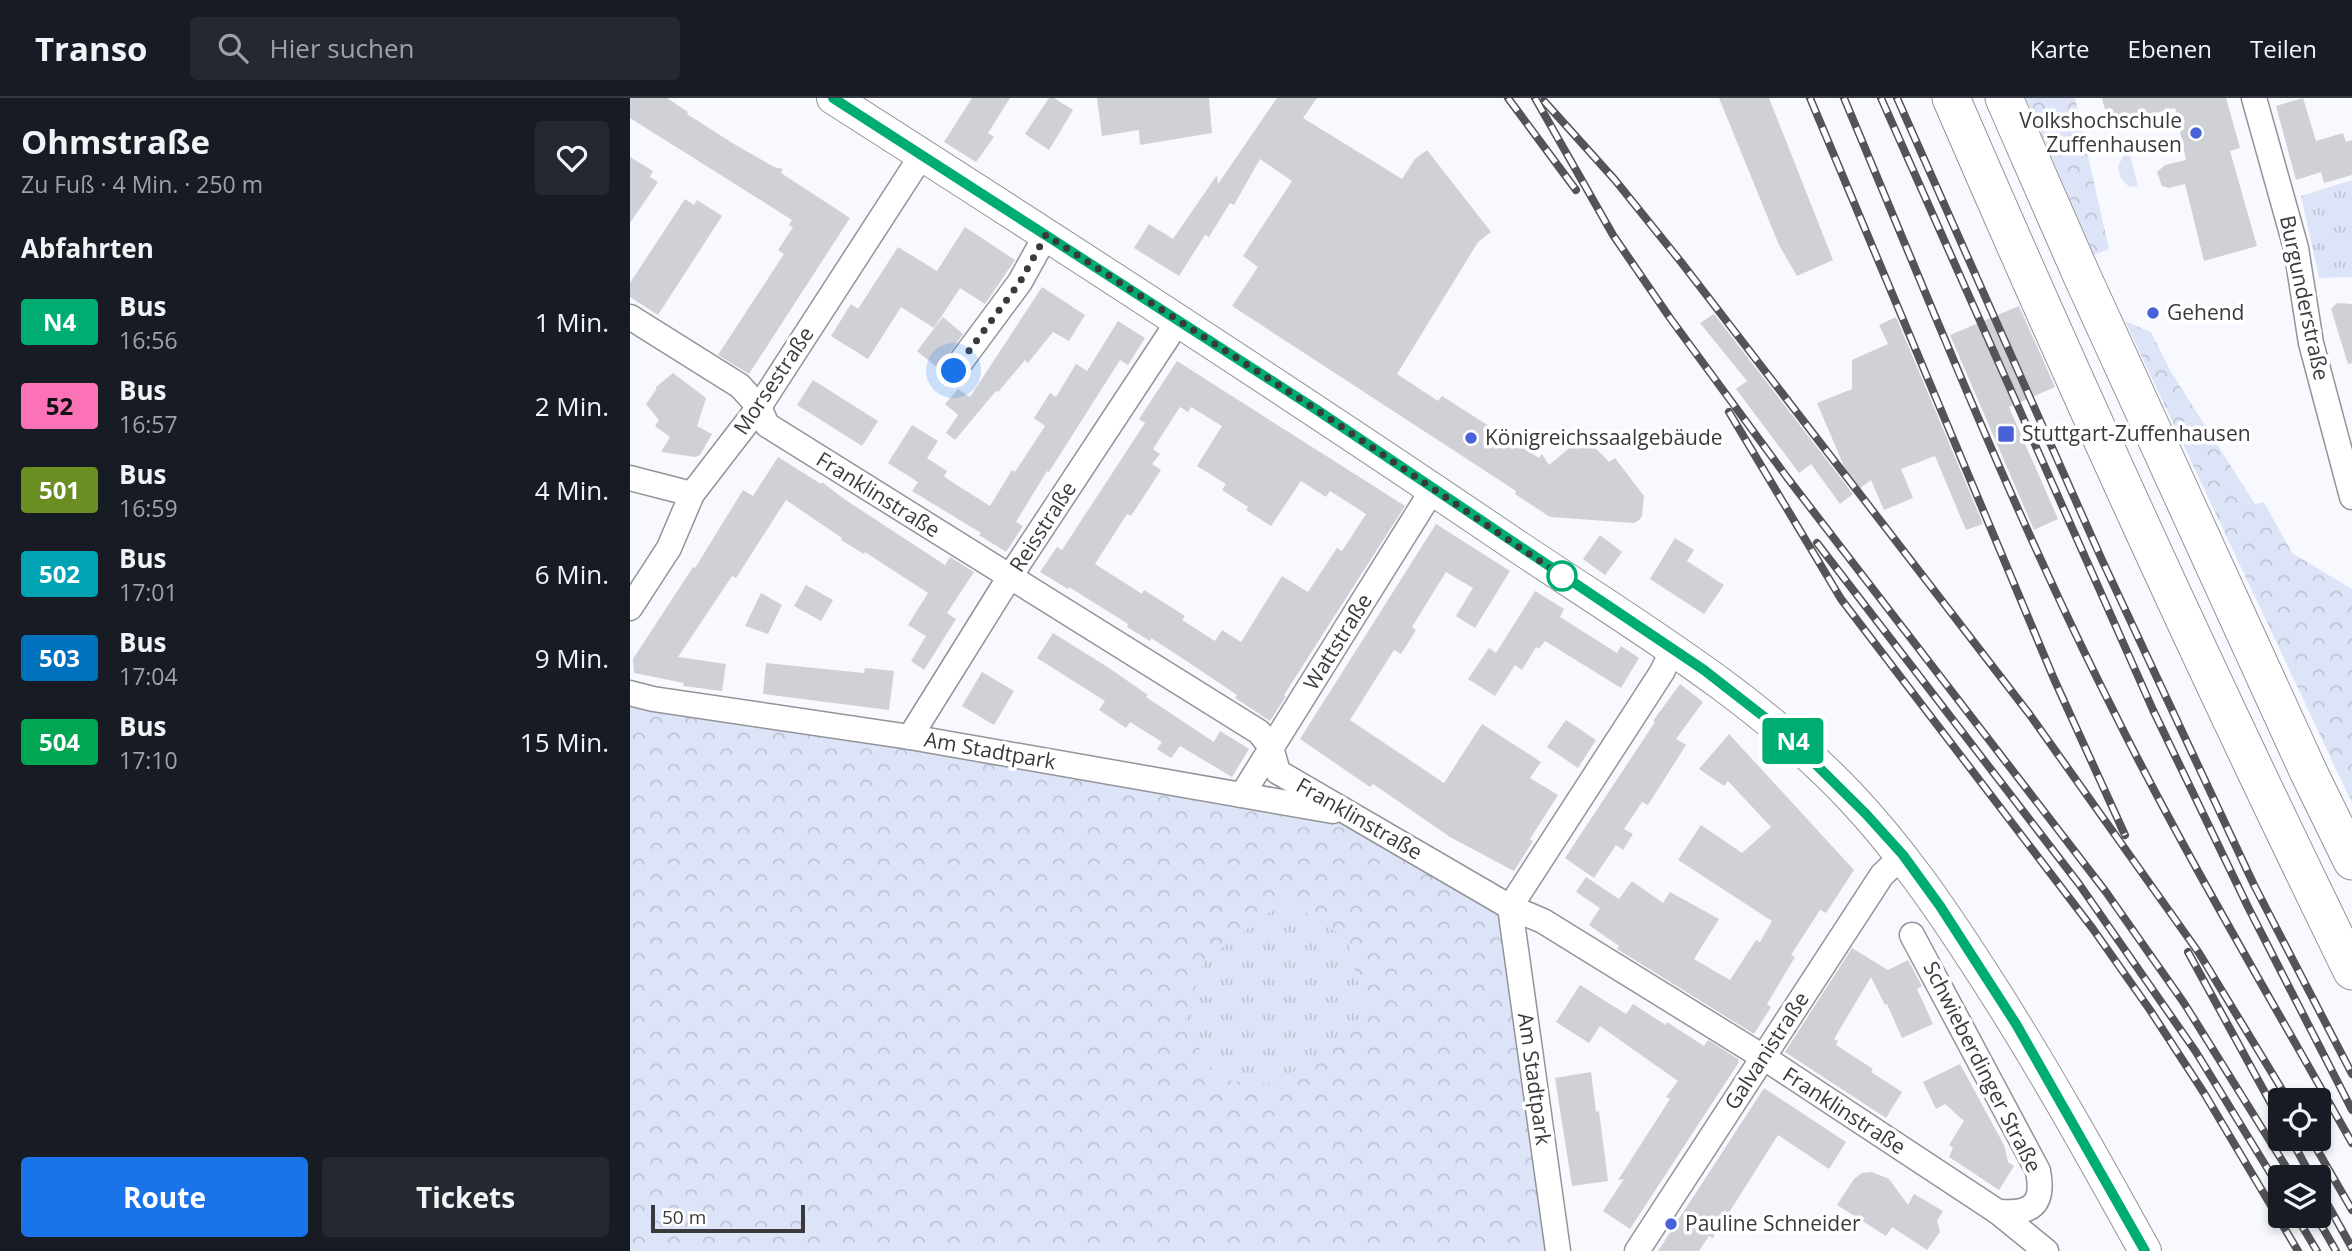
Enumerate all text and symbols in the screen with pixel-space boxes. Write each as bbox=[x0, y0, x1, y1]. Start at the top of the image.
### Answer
search box bbox=[190, 17, 680, 80]
text: Transo bbox=[35, 26, 148, 71]
icon: search bbox=[214, 29, 252, 67]
text: Hier suchen bbox=[270, 30, 415, 66]
text: Karte bbox=[2030, 32, 2090, 65]
text: Ebenen bbox=[2128, 32, 2212, 65]
text: Teilen bbox=[2250, 32, 2317, 65]
place label: Volkshochschule Zuffenhausen bbox=[2019, 106, 2182, 158]
text: Ohmstraße bbox=[21, 119, 210, 164]
button: heart bbox=[535, 121, 609, 195]
marker: Volkshochschule Zuffenhausen bbox=[2188, 125, 2204, 141]
text: Zu Fuß · 4 Min. · 250 m bbox=[21, 168, 263, 200]
street label: Burgunderstraße bbox=[2274, 213, 2336, 383]
text: Abfahrten bbox=[21, 230, 154, 266]
text: Bus bbox=[119, 288, 166, 324]
place label: Gehend bbox=[2167, 298, 2244, 326]
text: 1 Min. bbox=[535, 304, 609, 340]
text: N4 bbox=[43, 305, 76, 338]
marker: Gehend bbox=[2145, 305, 2161, 321]
street label: Morsestraße bbox=[727, 321, 820, 440]
text: 16:56 bbox=[119, 324, 178, 356]
your location bbox=[936, 353, 971, 388]
text: Bus bbox=[119, 372, 166, 408]
text: 2 Min. bbox=[535, 388, 609, 424]
text: 52 bbox=[46, 389, 73, 422]
text: 16:57 bbox=[119, 408, 178, 440]
place label: Stuttgart-Zuffenhausen bbox=[2022, 419, 2251, 447]
place label: Königreichssaalgebäude bbox=[1485, 423, 1723, 451]
marker: Stuttgart-Zuffenhausen bbox=[1996, 424, 2016, 444]
marker: Königreichssaalgebäude bbox=[1463, 430, 1479, 446]
street label: Franklinstraße bbox=[811, 445, 946, 543]
text: Bus bbox=[119, 456, 166, 492]
text: 4 Min. bbox=[535, 472, 609, 508]
text: 501 bbox=[39, 473, 80, 506]
street label: Reisstraße bbox=[1002, 476, 1082, 577]
text: 16:59 bbox=[119, 492, 178, 524]
text: Bus bbox=[119, 540, 166, 576]
text: 6 Min. bbox=[535, 556, 609, 592]
text: 502 bbox=[39, 557, 80, 590]
unlabelled marker bbox=[1547, 561, 1577, 591]
text: 17:01 bbox=[119, 576, 178, 608]
street label: Wattstraße bbox=[1296, 588, 1378, 695]
text: Bus bbox=[119, 624, 166, 660]
text: 9 Min. bbox=[535, 640, 609, 676]
text: 503 bbox=[39, 641, 80, 674]
text: 17:04 bbox=[119, 660, 178, 692]
text: Bus bbox=[119, 708, 166, 744]
line badge: N4 bbox=[1762, 718, 1824, 764]
text: 15 Min. bbox=[520, 724, 609, 760]
text: N4 bbox=[1776, 724, 1810, 757]
text: 504 bbox=[39, 725, 80, 758]
street label: Am Stadtpark bbox=[922, 725, 1058, 775]
text: 17:10 bbox=[119, 744, 178, 776]
street label: Franklinstraße bbox=[1291, 771, 1428, 866]
street label: Schwieberdinger Straße bbox=[1917, 956, 2048, 1177]
street label: Galvanistraße bbox=[1718, 986, 1815, 1115]
street label: Am Stadtpark bbox=[1512, 1011, 1558, 1147]
street label: Franklinstraße bbox=[1778, 1060, 1911, 1160]
map controls bbox=[2268, 1088, 2331, 1228]
button: locate bbox=[2268, 1088, 2331, 1151]
button: Route bbox=[21, 1157, 308, 1237]
button: Tickets bbox=[322, 1157, 609, 1237]
button: layers bbox=[2268, 1165, 2331, 1228]
scale bar bbox=[651, 1202, 805, 1234]
text: 50 m bbox=[662, 1204, 706, 1230]
place label: Pauline Schneider bbox=[1685, 1209, 1861, 1237]
marker: Pauline Schneider bbox=[1663, 1216, 1679, 1232]

